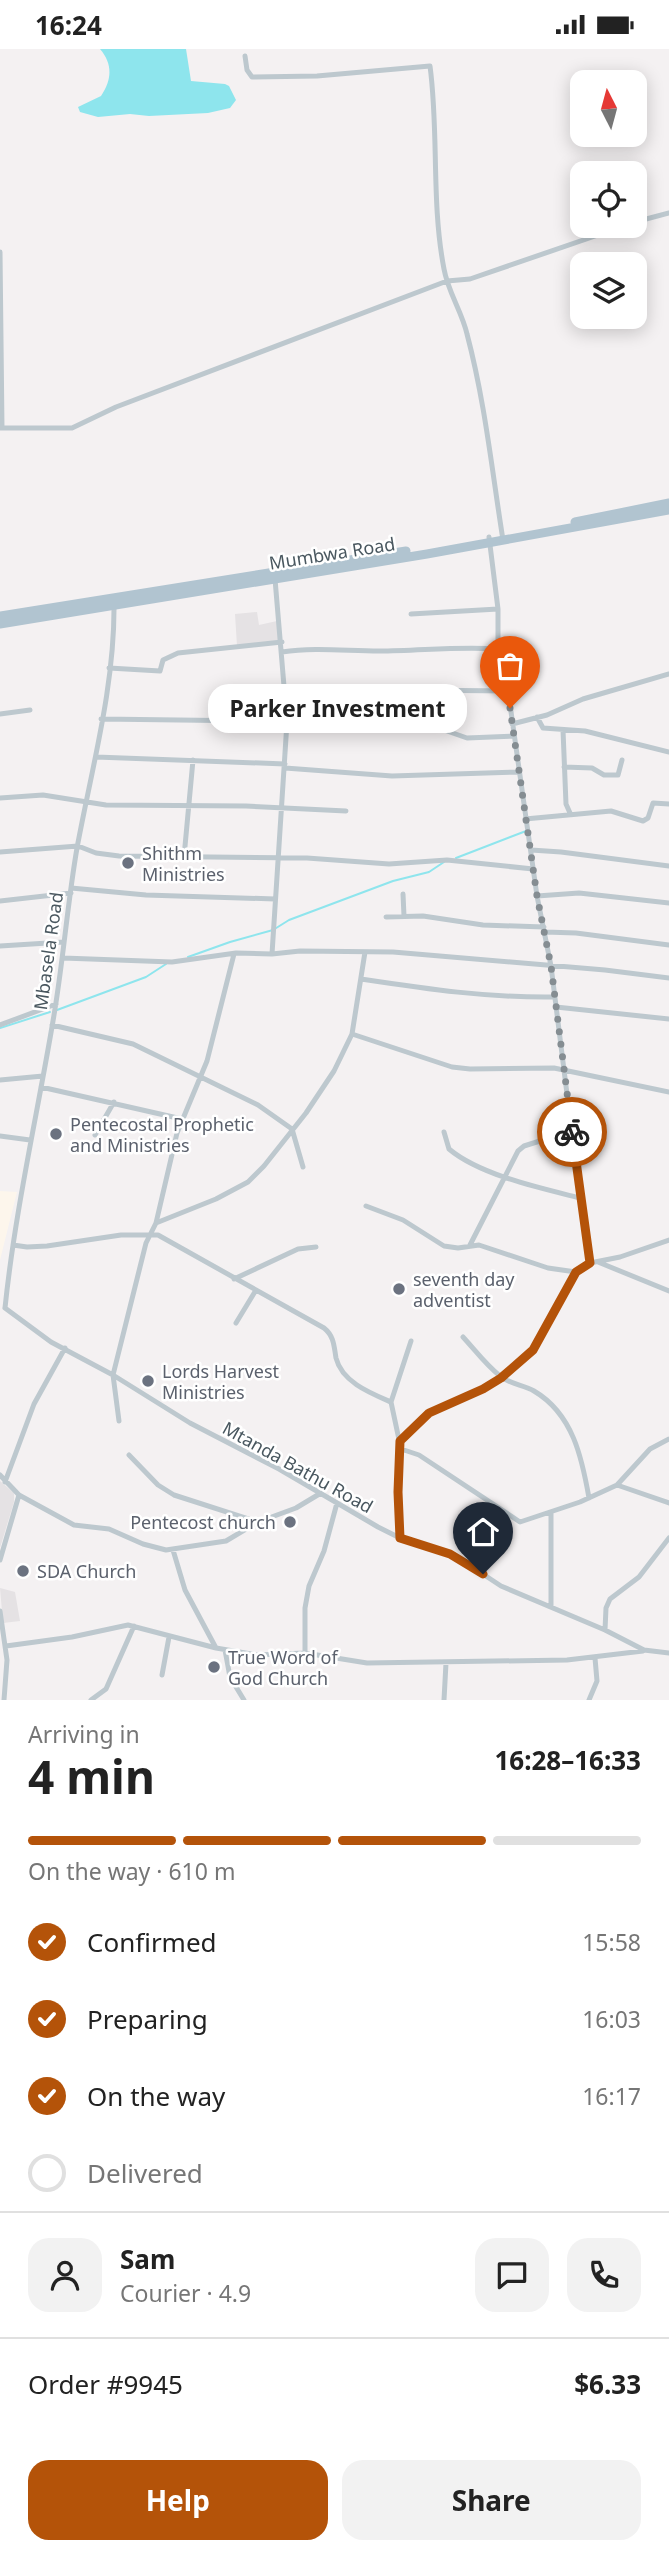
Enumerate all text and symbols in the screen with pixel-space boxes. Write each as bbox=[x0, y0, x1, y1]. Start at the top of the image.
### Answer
text: 16:24 bbox=[35, 7, 102, 43]
north arrow bbox=[570, 70, 648, 147]
map controls bbox=[570, 70, 647, 329]
button: locate bbox=[570, 161, 647, 238]
button: layers bbox=[570, 252, 647, 329]
street label: Mumbwa Road bbox=[267, 531, 397, 575]
pin bbox=[480, 636, 540, 708]
icon: bag bbox=[491, 647, 529, 685]
callout: Parker Investment bbox=[209, 683, 468, 733]
text: Parker Investment bbox=[230, 692, 445, 724]
place label: Shithm Ministries bbox=[142, 841, 225, 886]
marker: Shithm Ministries bbox=[120, 855, 136, 871]
street label: Mbasela Road bbox=[28, 890, 68, 1012]
courier bbox=[537, 1097, 607, 1167]
place label: Pentecostal Prophetic and Ministries bbox=[70, 1112, 254, 1157]
icon: bike bbox=[553, 1113, 591, 1151]
marker: Pentecostal Prophetic and Ministries bbox=[48, 1126, 64, 1142]
place label: seventh day adventist bbox=[413, 1267, 515, 1312]
marker: seventh day adventist bbox=[391, 1281, 407, 1297]
place label: Lords Harvest Ministries bbox=[162, 1359, 280, 1404]
marker: Lords Harvest Ministries bbox=[140, 1373, 156, 1389]
street label: Mtanda Bathu Road bbox=[219, 1416, 377, 1518]
pin bbox=[453, 1502, 513, 1574]
place label: Pentecost church bbox=[130, 1510, 276, 1534]
icon: home bbox=[464, 1513, 502, 1551]
marker: Pentecost church bbox=[282, 1514, 298, 1530]
place label: SDA Church bbox=[37, 1559, 136, 1583]
marker: SDA Church bbox=[15, 1563, 31, 1579]
place label: True Word of God Church bbox=[228, 1645, 338, 1690]
marker: True Word of God Church bbox=[206, 1659, 222, 1675]
text: Arriving in bbox=[28, 1718, 140, 1750]
text: 16:28–16:33 bbox=[494, 1742, 641, 1778]
text: 4 min bbox=[28, 1745, 155, 1807]
text: On the way · 610 m bbox=[28, 1855, 235, 1887]
icon: check bbox=[28, 1923, 66, 1961]
text: Confirmed bbox=[87, 1924, 217, 1960]
text: 15:58 bbox=[582, 1926, 641, 1958]
icon: check bbox=[28, 2000, 66, 2038]
text: Preparing bbox=[87, 2001, 208, 2037]
text: 16:03 bbox=[582, 2003, 641, 2035]
icon: check bbox=[28, 2077, 66, 2115]
text: On the way bbox=[87, 2078, 225, 2114]
text: 16:17 bbox=[582, 2080, 641, 2112]
text: Delivered bbox=[87, 2155, 203, 2191]
button: person bbox=[28, 2238, 102, 2312]
button: chat bbox=[475, 2238, 549, 2312]
button: phone bbox=[567, 2238, 641, 2312]
text: Sam bbox=[120, 2241, 175, 2277]
text: Courier · 4.9 bbox=[120, 2277, 251, 2309]
text: Order #9945 bbox=[28, 2366, 183, 2402]
text: $6.33 bbox=[574, 2366, 641, 2402]
button: Help bbox=[28, 2460, 328, 2540]
button: Share bbox=[342, 2460, 641, 2540]

